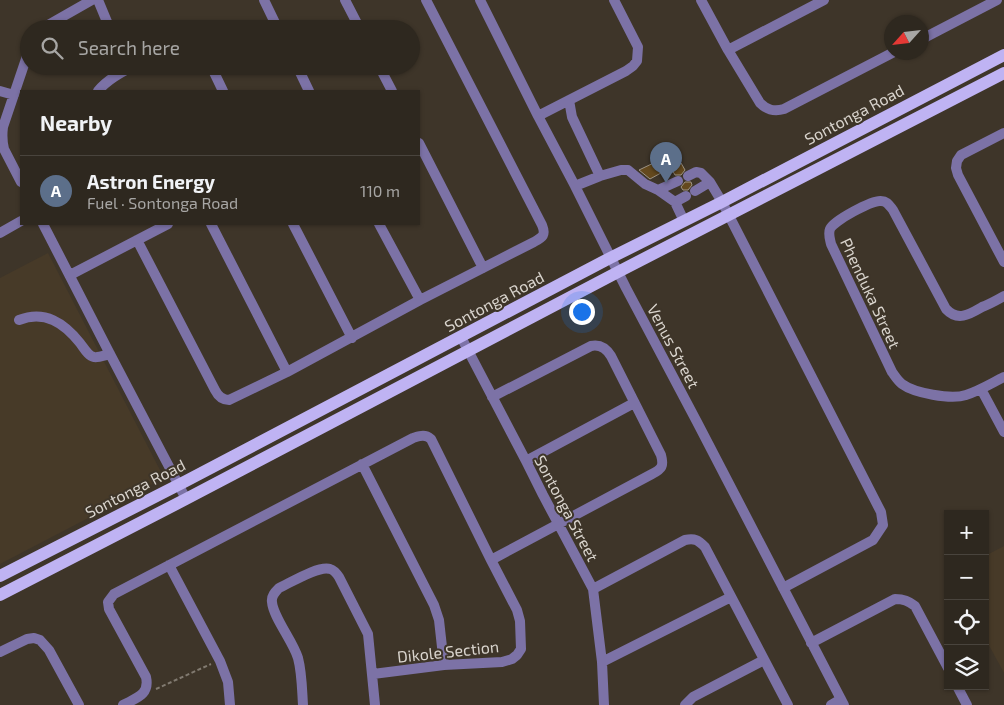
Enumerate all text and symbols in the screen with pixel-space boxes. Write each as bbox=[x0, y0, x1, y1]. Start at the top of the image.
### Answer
north arrow bbox=[884, 15, 929, 60]
search box bbox=[20, 20, 420, 75]
icon: search bbox=[38, 34, 66, 62]
text: Search here bbox=[78, 36, 180, 59]
street label: Sontonga Road bbox=[801, 80, 907, 148]
text: Nearby bbox=[40, 110, 112, 135]
pin: A bbox=[650, 142, 682, 183]
text: Astron Energy bbox=[87, 170, 215, 193]
text: A bbox=[51, 181, 61, 200]
text: 110 m bbox=[360, 181, 400, 200]
text: Fuel · Sontonga Road bbox=[87, 193, 238, 212]
street label: Phenduka Street bbox=[837, 235, 905, 351]
street label: Sontonga Road bbox=[441, 267, 547, 335]
your location bbox=[569, 299, 595, 325]
street label: Venus Street bbox=[644, 301, 704, 391]
street label: Sontonga Street bbox=[531, 452, 603, 564]
street label: Sontonga Road bbox=[82, 455, 188, 521]
map controls bbox=[944, 510, 989, 690]
button: + bbox=[944, 510, 989, 555]
button: − bbox=[944, 555, 989, 600]
button: locate bbox=[944, 600, 989, 645]
street label: Dikole Section bbox=[396, 636, 500, 666]
button: layers bbox=[944, 645, 989, 690]

